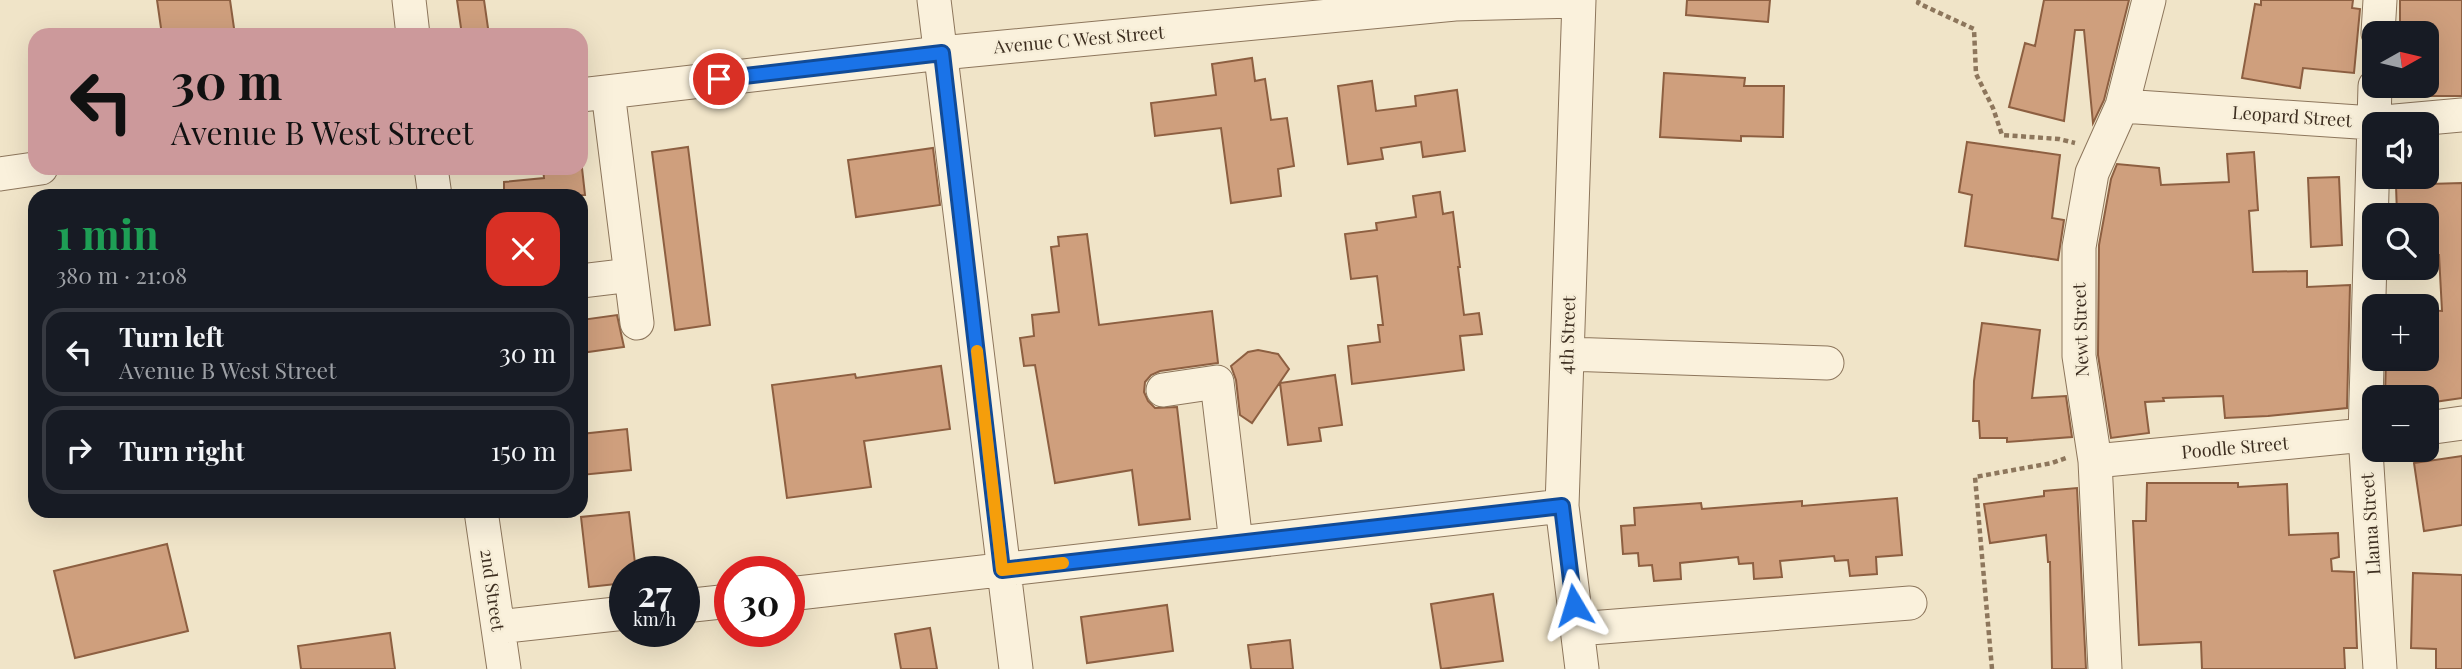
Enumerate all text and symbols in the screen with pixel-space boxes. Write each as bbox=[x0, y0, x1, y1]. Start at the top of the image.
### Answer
street label: Avenue C West Street bbox=[992, 20, 1166, 59]
north arrow bbox=[2362, 21, 2440, 98]
map controls bbox=[2362, 21, 2439, 462]
text: 30 m bbox=[171, 47, 282, 112]
pin bbox=[689, 49, 749, 109]
icon: left bbox=[56, 56, 147, 147]
icon: arrive bbox=[700, 60, 738, 98]
street label: Leopard Street bbox=[2231, 100, 2353, 132]
text: Avenue B West Street bbox=[171, 110, 473, 153]
button: sound bbox=[2362, 112, 2439, 189]
button: search bbox=[2362, 203, 2439, 280]
text: 1 min bbox=[56, 205, 159, 261]
button: close bbox=[486, 212, 560, 286]
text: 380 m · 21:08 bbox=[56, 259, 187, 290]
street label: Newt Street bbox=[2066, 282, 2094, 378]
button: + bbox=[2362, 294, 2439, 371]
street label: 4th Street bbox=[1554, 295, 1580, 375]
text: Turn left bbox=[119, 319, 224, 354]
icon: left bbox=[60, 333, 98, 371]
text: 30 m bbox=[499, 335, 556, 370]
text: Avenue B West Street bbox=[119, 354, 336, 385]
button: − bbox=[2362, 385, 2439, 462]
street label: Poodle Street bbox=[2180, 430, 2290, 464]
icon: right bbox=[60, 431, 98, 469]
text: Turn right bbox=[119, 433, 245, 468]
text: 150 m bbox=[491, 433, 556, 468]
street label: Llama Street bbox=[2354, 472, 2386, 576]
street label: 2nd Street bbox=[475, 547, 511, 633]
speed limit sign: 30 bbox=[714, 556, 805, 647]
position arrow bbox=[1537, 568, 1611, 642]
text: 27 bbox=[637, 569, 672, 616]
text: km/h bbox=[633, 607, 676, 631]

